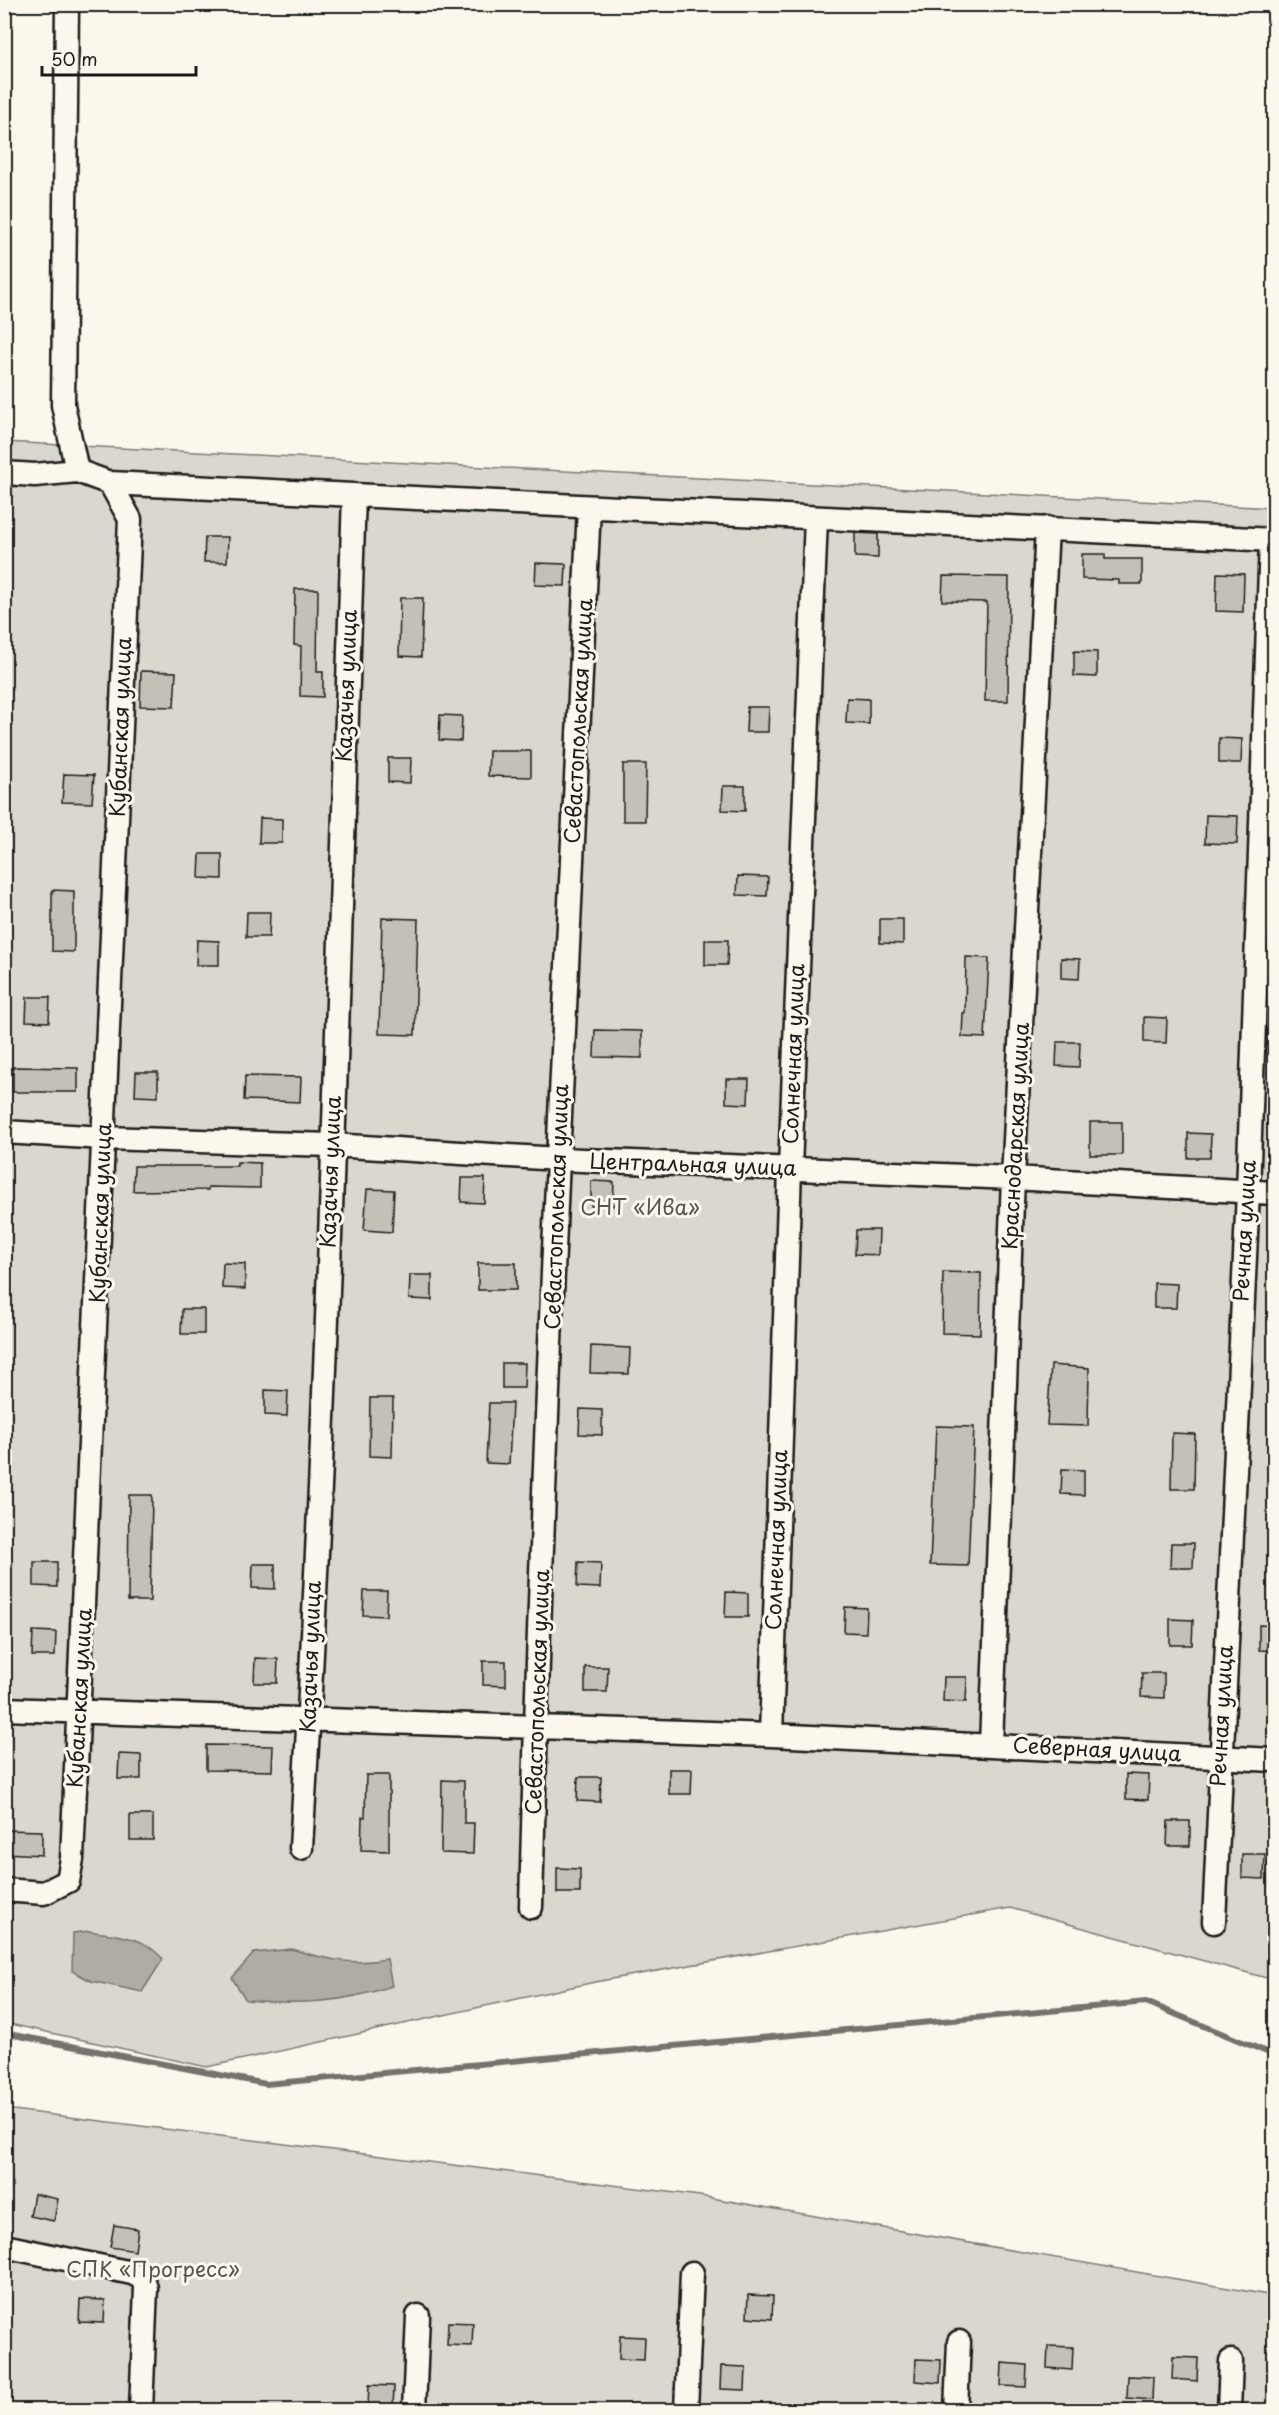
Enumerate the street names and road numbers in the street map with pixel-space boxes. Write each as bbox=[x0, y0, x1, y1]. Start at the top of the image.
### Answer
street label: Севастопольская улица bbox=[555, 597, 599, 844]
street label: Казачья улица bbox=[326, 608, 364, 763]
street label: Кубанская улица bbox=[100, 636, 138, 817]
street label: Солнечная улица bbox=[773, 962, 811, 1145]
street label: Краснодарская улица bbox=[992, 1021, 1036, 1250]
street label: Севастопольская улица bbox=[535, 1083, 575, 1330]
street label: Казачья улица bbox=[310, 1094, 348, 1249]
street label: Кубанская улица bbox=[80, 1122, 118, 1303]
street label: Центральная улица bbox=[589, 1143, 798, 1183]
street label: Речная улица bbox=[1223, 1159, 1263, 1302]
street label: Солнечная улица bbox=[756, 1448, 794, 1631]
street label: Севастопольская улица bbox=[516, 1568, 556, 1815]
street label: Казачья улица bbox=[290, 1579, 328, 1734]
street label: Кубанская улица bbox=[57, 1606, 99, 1789]
street label: Речная улица bbox=[1200, 1644, 1240, 1787]
street label: Северная улица bbox=[1012, 1728, 1183, 1768]

